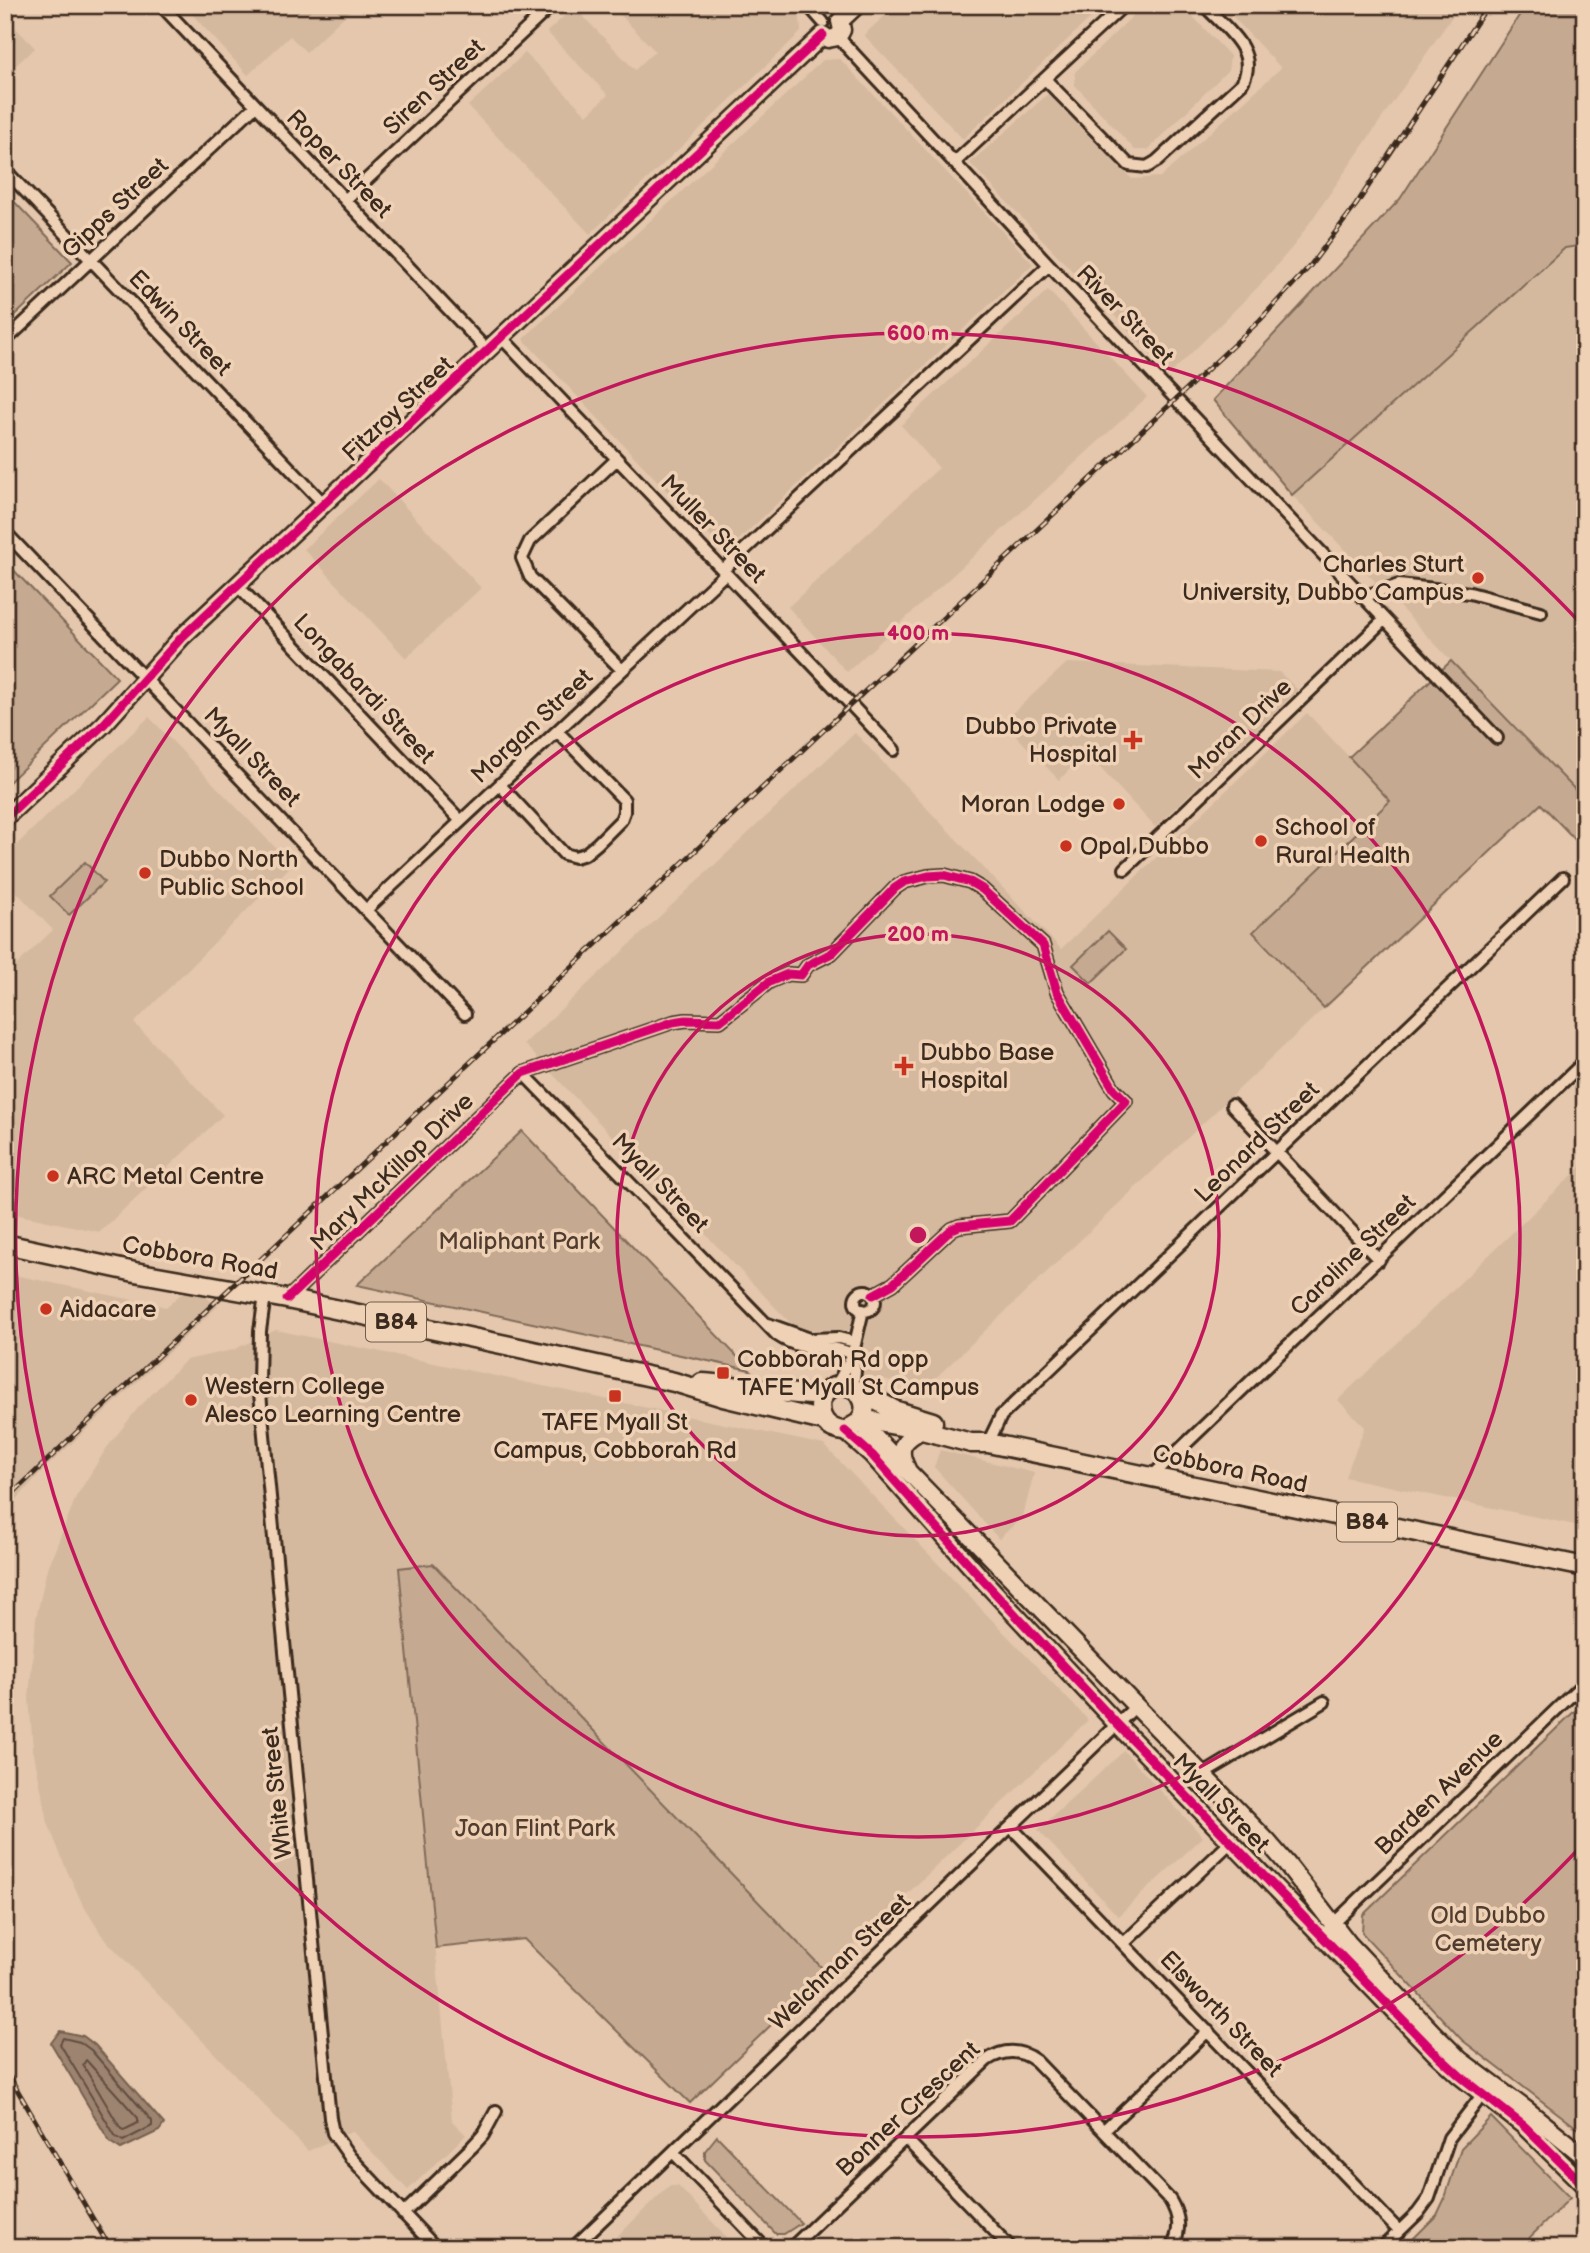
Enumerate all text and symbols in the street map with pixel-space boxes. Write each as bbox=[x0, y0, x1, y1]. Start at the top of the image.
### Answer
street label: Siren Street bbox=[377, 32, 491, 141]
street label: Roper Street bbox=[280, 104, 398, 225]
street label: Gipps Street bbox=[56, 151, 175, 265]
street label: River Street bbox=[1070, 259, 1180, 372]
street label: Edwin Street bbox=[122, 264, 238, 382]
text: 600 m bbox=[887, 321, 949, 346]
street label: Fitzroy Street bbox=[336, 350, 460, 468]
street label: Muller Street bbox=[654, 469, 772, 590]
place label: Charles Sturt University, Dubbo Campus bbox=[1182, 550, 1465, 607]
marker: Charles Sturt University, Dubbo Campus bbox=[1470, 570, 1486, 586]
street label: Longabardi Street bbox=[287, 608, 441, 770]
text: 400 m bbox=[887, 621, 949, 646]
street label: Morgan Street bbox=[465, 662, 599, 790]
street label: Moran Drive bbox=[1182, 673, 1298, 785]
street label: Myall Street bbox=[197, 701, 307, 813]
place label: Dubbo Private Hospital bbox=[965, 712, 1117, 769]
marker: Dubbo Private Hospital bbox=[1123, 730, 1143, 750]
place label: Moran Lodge bbox=[960, 790, 1105, 819]
marker: Moran Lodge bbox=[1111, 796, 1127, 812]
place label: School of Rural Health bbox=[1275, 813, 1410, 870]
place label: Opal Dubbo bbox=[1080, 832, 1209, 861]
marker: School of Rural Health bbox=[1253, 833, 1269, 849]
marker: Opal Dubbo bbox=[1058, 838, 1074, 854]
place label: Dubbo North Public School bbox=[159, 845, 304, 902]
marker: Dubbo North Public School bbox=[137, 865, 153, 881]
text: 200 m bbox=[887, 922, 949, 947]
place label: Dubbo Base Hospital bbox=[920, 1038, 1054, 1095]
marker: Dubbo Base Hospital bbox=[894, 1056, 914, 1076]
street label: Leonard Street bbox=[1189, 1075, 1326, 1209]
street label: Mary McKillop Drive bbox=[304, 1087, 480, 1257]
street label: Myall Street bbox=[605, 1127, 715, 1239]
place label: ARC Metal Centre bbox=[67, 1162, 264, 1191]
marker: ARC Metal Centre bbox=[45, 1168, 61, 1184]
street label: Caroline Street bbox=[1284, 1187, 1422, 1322]
centre of rings bbox=[906, 1223, 930, 1247]
park label: Maliphant Park bbox=[438, 1227, 600, 1256]
street label: Cobbora Road bbox=[120, 1230, 280, 1286]
place label: Aidacare bbox=[60, 1295, 156, 1324]
marker: Aidacare bbox=[38, 1301, 54, 1317]
road number: B84 bbox=[366, 1302, 426, 1342]
place label: Cobborah Rd opp TAFE Myall St Campus bbox=[737, 1345, 979, 1402]
marker: Cobborah Rd opp TAFE Myall St Campus bbox=[715, 1365, 731, 1381]
place label: Western College Alesco Learning Centre bbox=[205, 1372, 461, 1429]
marker: TAFE Myall St Campus, Cobborah Rd bbox=[607, 1388, 623, 1404]
marker: Western College Alesco Learning Centre bbox=[183, 1392, 199, 1408]
place label: TAFE Myall St Campus, Cobborah Rd bbox=[493, 1408, 737, 1465]
street label: Cobbora Road bbox=[1150, 1438, 1310, 1500]
road number: B84 bbox=[1337, 1502, 1397, 1541]
street label: White Street bbox=[256, 1725, 298, 1860]
street label: Barden Avenue bbox=[1369, 1725, 1509, 1861]
street label: Myall Street bbox=[1166, 1747, 1276, 1859]
park label: Joan Flint Park bbox=[455, 1814, 615, 1843]
street label: Welchman Street bbox=[763, 1887, 917, 2037]
park label: Old Dubbo Cemetery bbox=[1430, 1901, 1546, 1958]
street label: Elsworth Street bbox=[1154, 1945, 1289, 2084]
street label: Bonner Crescent bbox=[830, 2035, 986, 2183]

